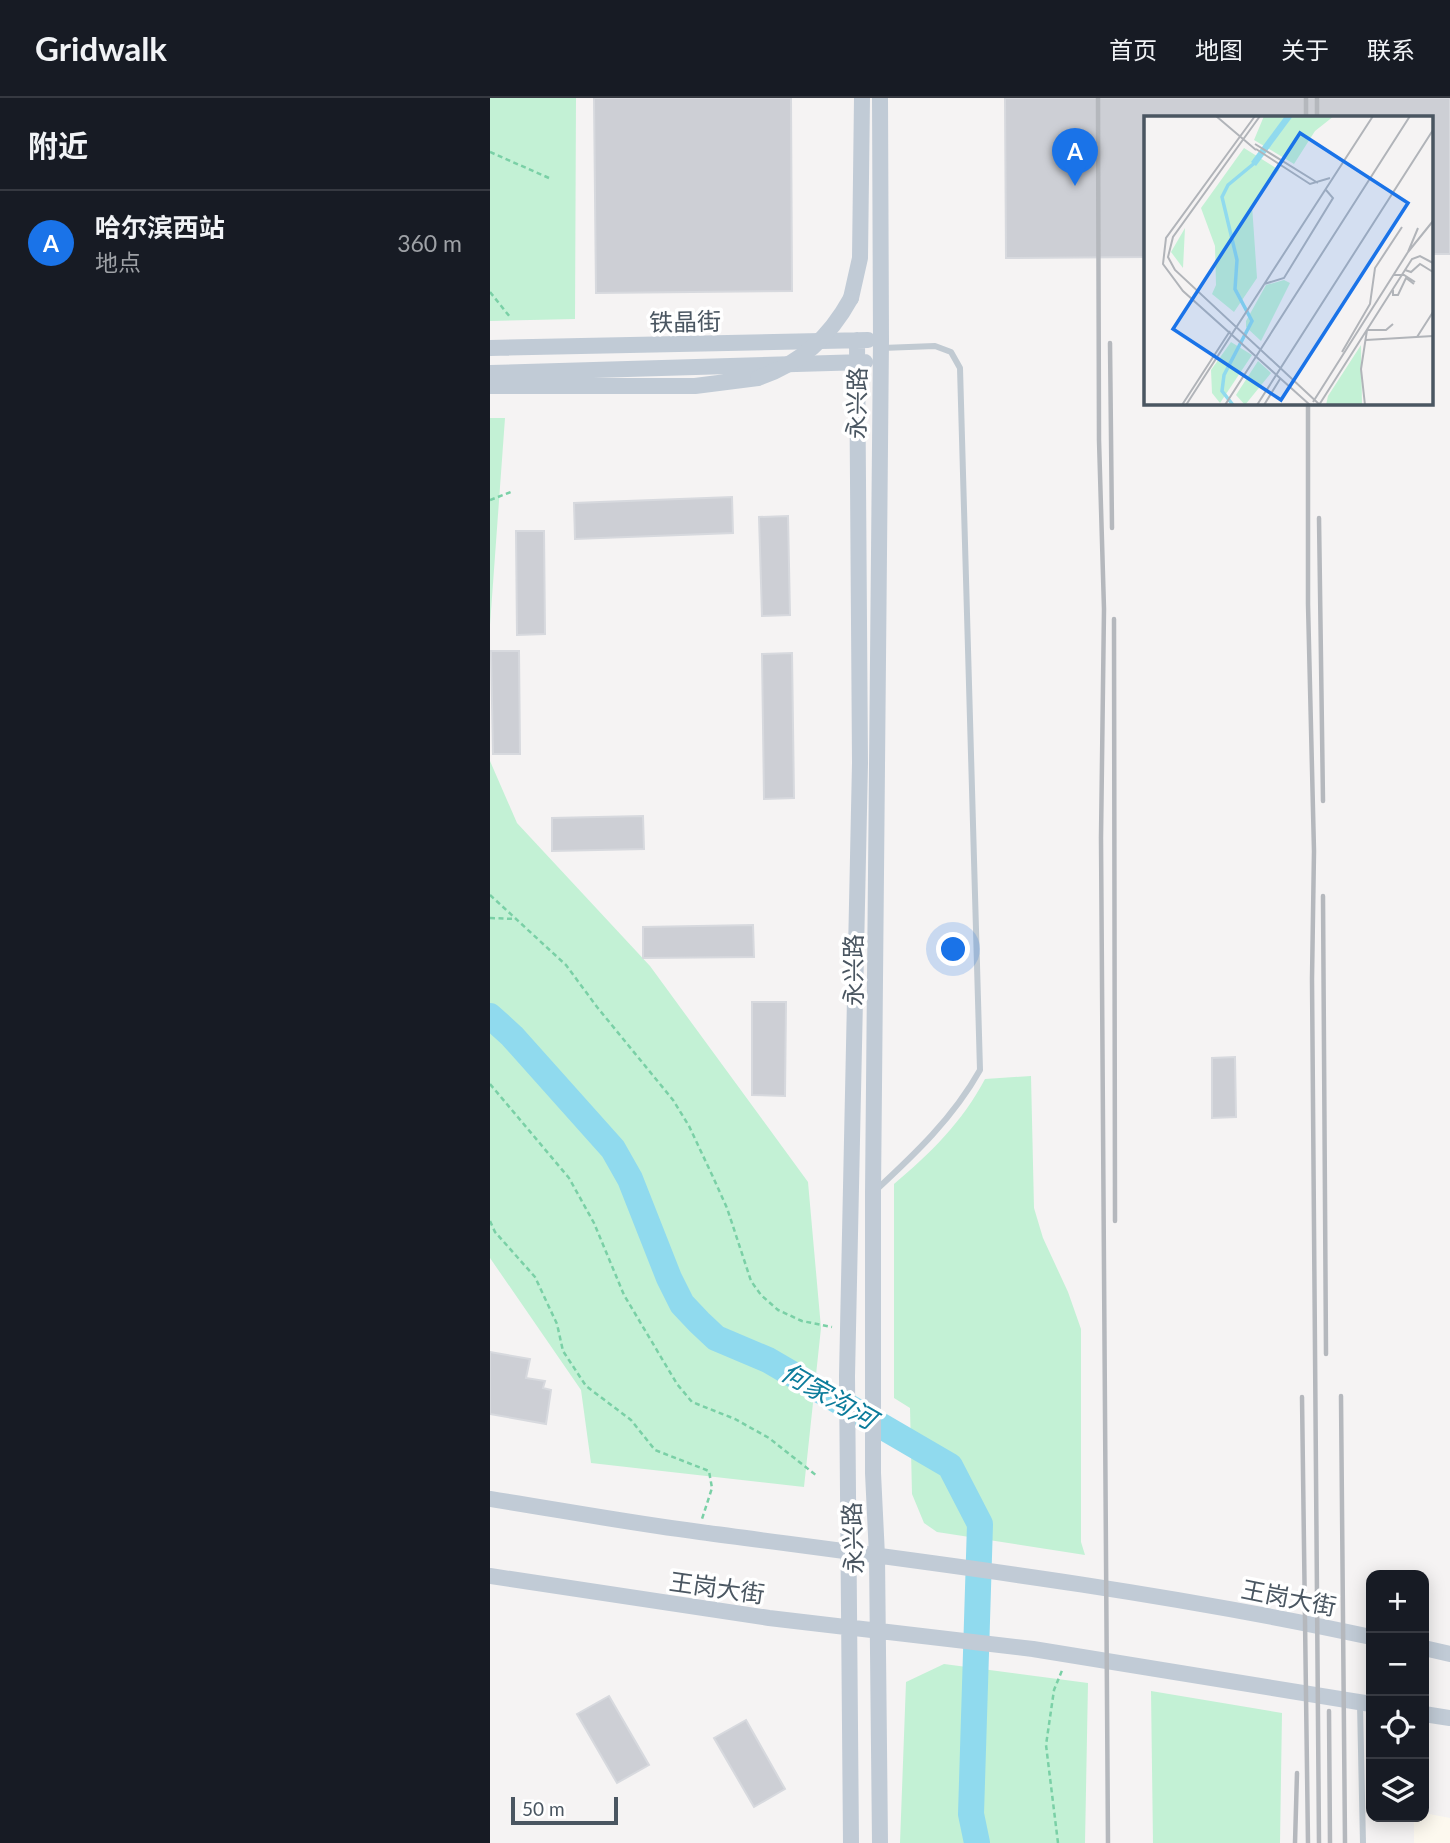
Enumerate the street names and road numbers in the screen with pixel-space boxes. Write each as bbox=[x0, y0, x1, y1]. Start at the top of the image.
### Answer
street label: 铁晶街 bbox=[649, 306, 721, 336]
street label: 永兴路 bbox=[841, 367, 871, 439]
street label: 永兴路 bbox=[838, 934, 867, 1006]
street label: 永兴路 bbox=[836, 1502, 868, 1574]
street label: 王岗大街 bbox=[667, 1566, 767, 1608]
street label: 王岗大街 bbox=[1239, 1574, 1339, 1620]

